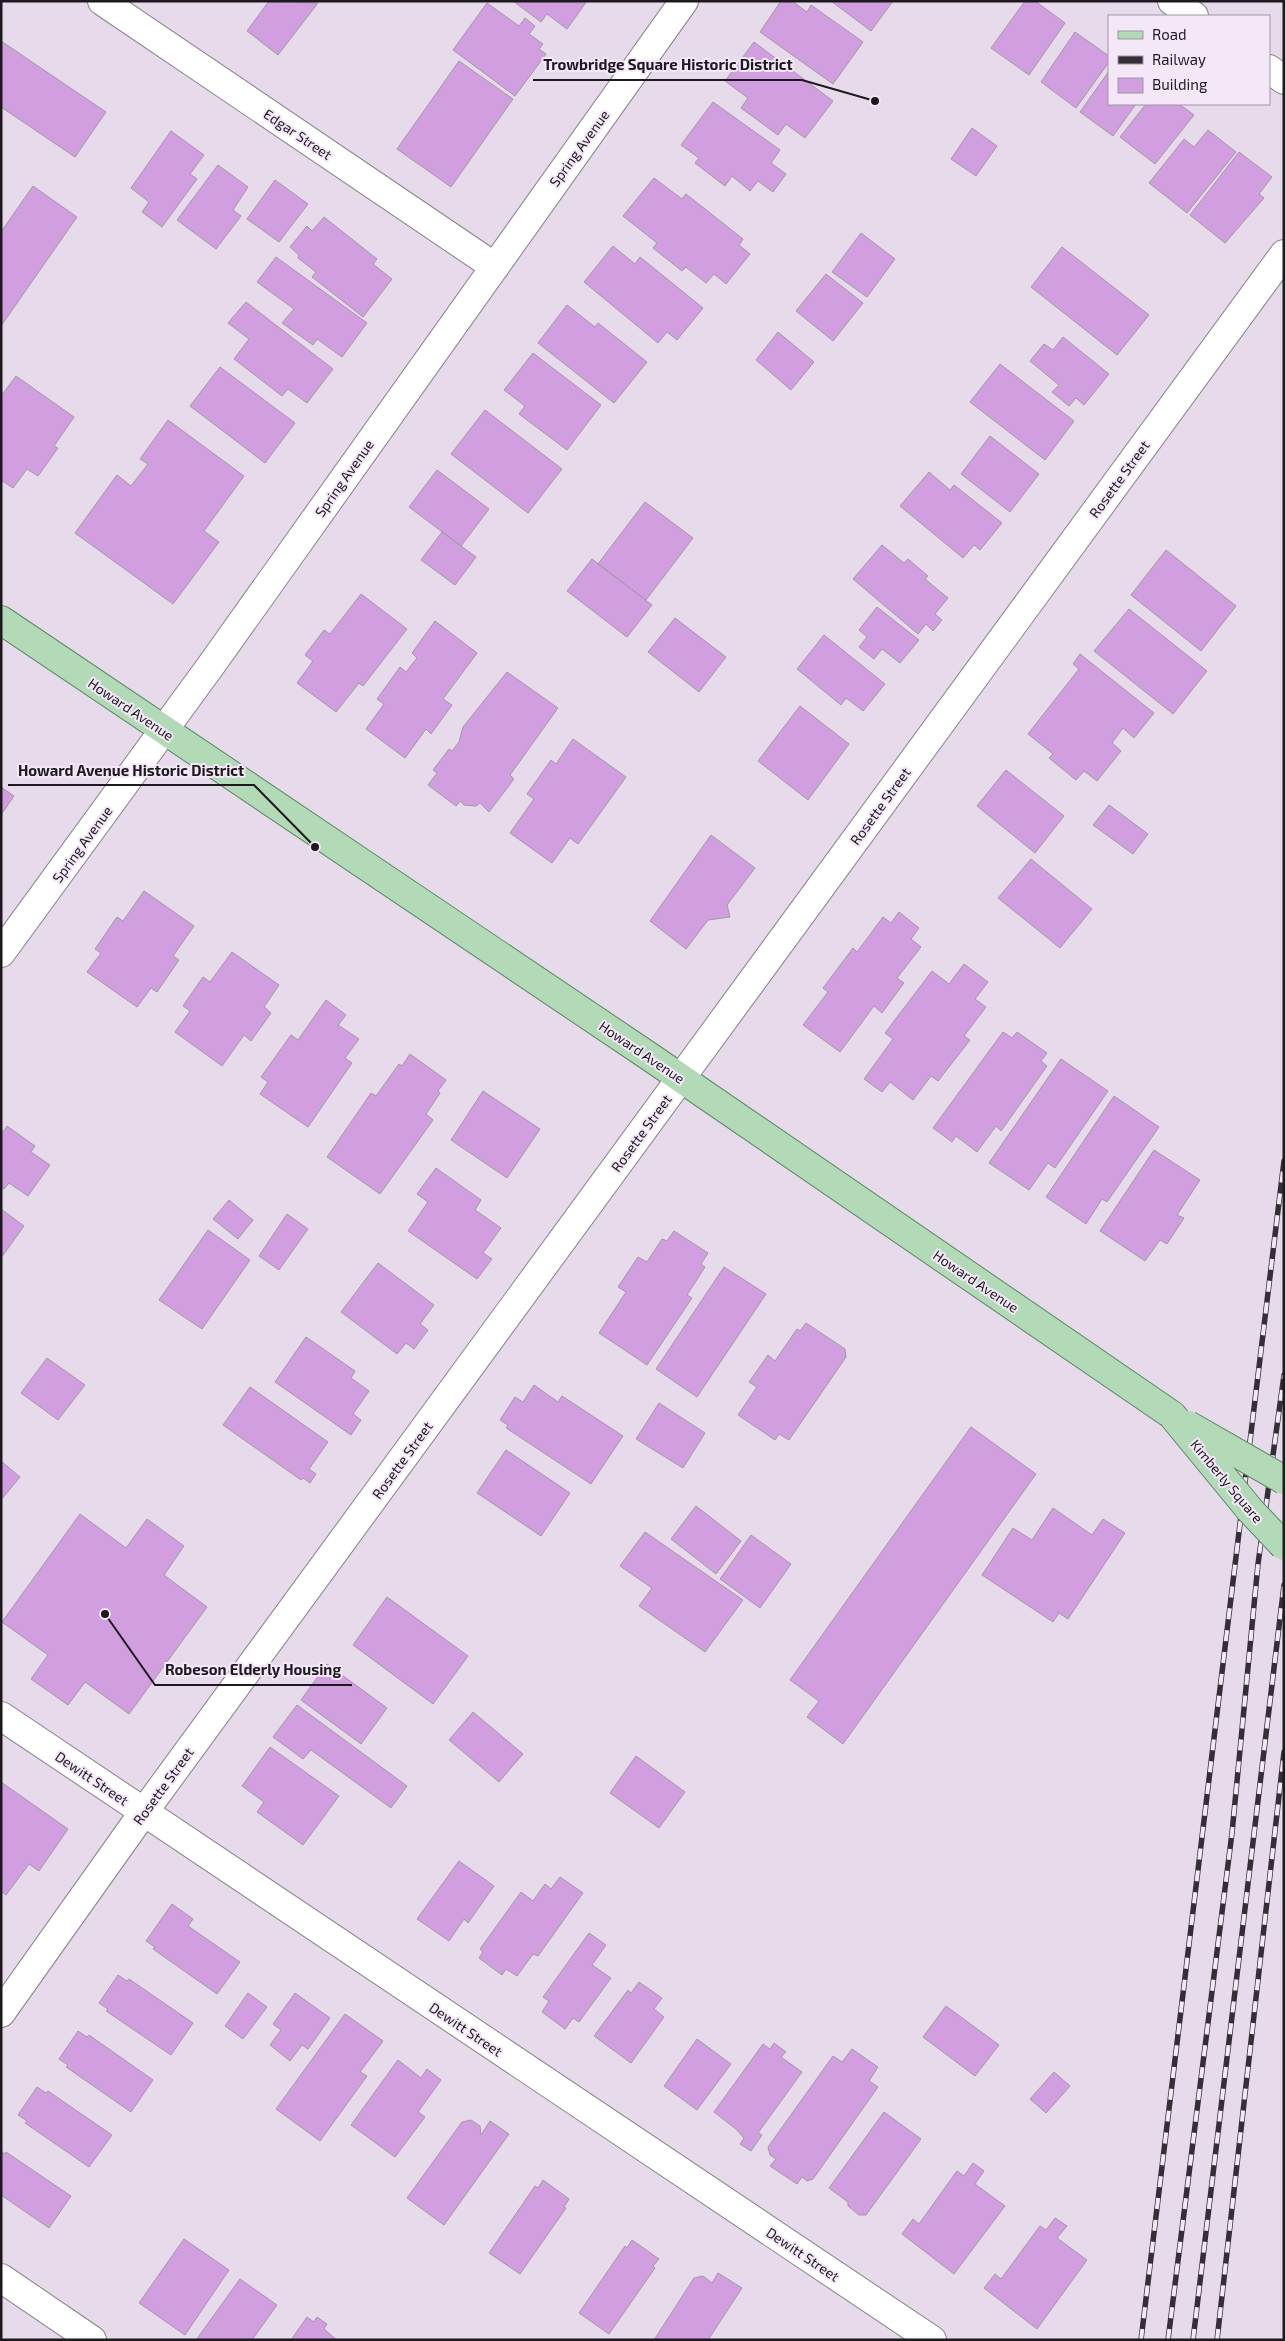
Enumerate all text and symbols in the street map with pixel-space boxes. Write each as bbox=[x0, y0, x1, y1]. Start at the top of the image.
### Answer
legend bbox=[1108, 15, 1270, 105]
text: Road bbox=[1152, 25, 1187, 43]
callout: Trowbridge Square Historic District bbox=[533, 50, 802, 80]
text: Railway bbox=[1152, 50, 1206, 68]
text: Trowbridge Square Historic District bbox=[543, 55, 793, 73]
text: Building bbox=[1152, 75, 1208, 93]
street label: Edgar Street bbox=[261, 105, 335, 163]
street label: Spring Avenue bbox=[545, 106, 613, 190]
street label: Spring Avenue bbox=[311, 436, 377, 520]
street label: Rosette Street bbox=[1085, 437, 1153, 521]
street label: Howard Avenue bbox=[85, 674, 177, 744]
callout: Howard Avenue Historic District bbox=[8, 755, 254, 785]
text: Howard Avenue Historic District bbox=[18, 761, 244, 779]
street label: Rosette Street bbox=[846, 764, 914, 848]
street label: Spring Avenue bbox=[48, 802, 116, 886]
street label: Howard Avenue bbox=[596, 1017, 688, 1087]
street label: Rosette Street bbox=[607, 1091, 675, 1175]
street label: Howard Avenue bbox=[930, 1246, 1022, 1316]
street label: Rosette Street bbox=[368, 1418, 436, 1502]
street label: Kimberly Square bbox=[1187, 1436, 1267, 1526]
callout: Robeson Elderly Housing bbox=[155, 1655, 352, 1685]
text: Robeson Elderly Housing bbox=[165, 1660, 341, 1679]
street label: Rosette Street bbox=[129, 1744, 197, 1828]
street label: Dewitt Street bbox=[52, 1747, 132, 1809]
street label: Dewitt Street bbox=[426, 1998, 506, 2060]
street label: Dewitt Street bbox=[763, 2223, 843, 2285]

